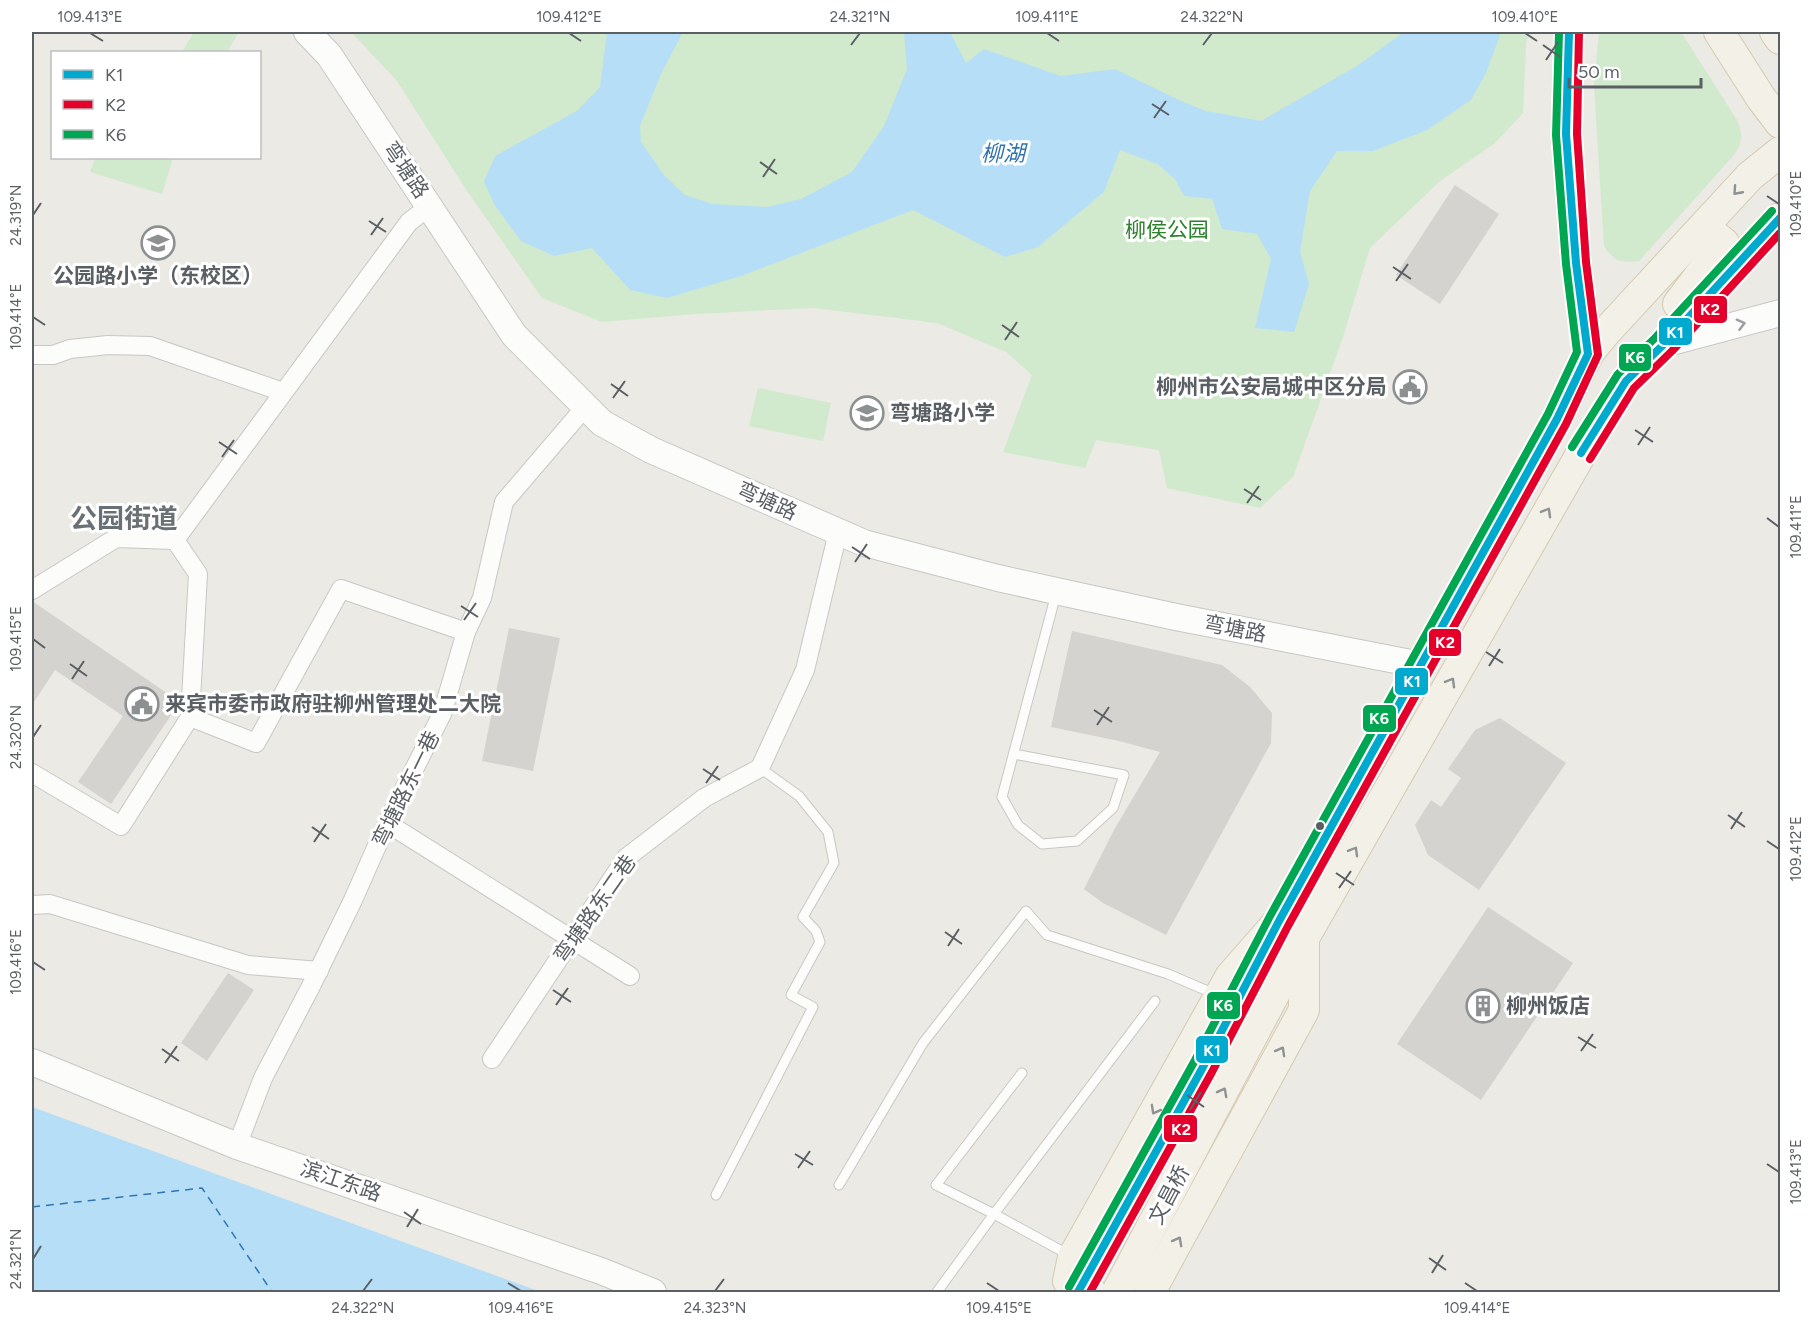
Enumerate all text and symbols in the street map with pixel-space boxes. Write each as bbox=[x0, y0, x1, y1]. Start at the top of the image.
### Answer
text: 109.413°E bbox=[57, 8, 123, 26]
text: 109.412°E bbox=[536, 8, 602, 26]
text: 24.321°N bbox=[830, 8, 890, 26]
text: 109.411°E bbox=[1015, 8, 1079, 26]
text: 24.322°N bbox=[1181, 8, 1243, 26]
text: 109.410°E bbox=[1492, 8, 1558, 26]
legend bbox=[51, 51, 261, 159]
scale bar bbox=[1569, 51, 1701, 89]
text: 50 m bbox=[1578, 61, 1620, 83]
text: K1 bbox=[105, 64, 123, 86]
text: K2 bbox=[105, 94, 126, 116]
text: K6 bbox=[105, 124, 126, 146]
street label: 弯塘路 bbox=[378, 137, 434, 203]
water label: 柳湖 bbox=[981, 140, 1028, 167]
text: 109.410°E bbox=[1787, 171, 1805, 237]
one-way arrow bbox=[1733, 184, 1744, 195]
text: 24.319°N bbox=[7, 185, 25, 245]
park label: 柳侯公园 bbox=[1125, 217, 1209, 242]
school or university icon: 公园路小学（东校区） bbox=[140, 225, 176, 261]
place label: 公园路小学（东校区） bbox=[53, 263, 263, 288]
text: 109.414°E bbox=[7, 284, 25, 350]
line badge: K2 bbox=[1693, 295, 1728, 324]
text: K2 bbox=[1700, 300, 1720, 319]
line badge: K1 bbox=[1658, 317, 1693, 346]
one-way arrow bbox=[1735, 319, 1746, 331]
text: K1 bbox=[1666, 323, 1684, 342]
line badge: K6 bbox=[1618, 343, 1652, 372]
text: K6 bbox=[1625, 348, 1645, 367]
public building icon: 柳州市公安局城中区分局 bbox=[1392, 369, 1428, 405]
place label: 柳州市公安局城中区分局 bbox=[1156, 374, 1387, 399]
school or university icon: 弯塘路小学 bbox=[849, 395, 885, 431]
place label: 弯塘路小学 bbox=[890, 400, 995, 425]
street label: 弯塘路 bbox=[733, 476, 801, 525]
text: 109.411°E bbox=[1787, 495, 1805, 559]
district label: 公园街道 bbox=[70, 502, 178, 535]
one-way arrow bbox=[1540, 508, 1552, 518]
text: 109.415°E bbox=[7, 606, 25, 672]
street label: 弯塘路 bbox=[1202, 610, 1268, 647]
line badge: K2 bbox=[1428, 628, 1462, 657]
text: K2 bbox=[1435, 633, 1455, 652]
line badge: K1 bbox=[1394, 667, 1429, 696]
text: K1 bbox=[1403, 672, 1421, 691]
one-way arrow bbox=[1444, 677, 1455, 688]
public building icon: 来宾市委市政府驻柳州管理处二大院 bbox=[124, 686, 160, 722]
place label: 来宾市委市政府驻柳州管理处二大院 bbox=[165, 691, 501, 716]
line badge: K6 bbox=[1362, 704, 1397, 733]
text: 24.320°N bbox=[7, 705, 25, 769]
text: K6 bbox=[1369, 709, 1389, 728]
street label: 弯塘路东一巷 bbox=[367, 727, 444, 851]
text: 109.412°E bbox=[1787, 816, 1805, 882]
unlabelled marker bbox=[1314, 820, 1326, 832]
one-way arrow bbox=[1347, 847, 1358, 857]
street label: 弯塘路东二巷 bbox=[548, 850, 641, 967]
text: 109.416°E bbox=[7, 929, 25, 995]
building icon: 柳州饭店 bbox=[1465, 988, 1501, 1024]
line badge: K6 bbox=[1206, 991, 1241, 1020]
place label: 柳州饭店 bbox=[1506, 993, 1590, 1018]
text: K6 bbox=[1213, 996, 1233, 1015]
line badge: K1 bbox=[1195, 1035, 1229, 1064]
text: K1 bbox=[1203, 1041, 1221, 1060]
one-way arrow bbox=[1274, 1047, 1285, 1058]
one-way arrow bbox=[1216, 1088, 1227, 1099]
one-way arrow bbox=[1151, 1103, 1163, 1114]
line badge: K2 bbox=[1163, 1114, 1198, 1143]
text: K2 bbox=[1171, 1120, 1191, 1139]
text: 109.413°E bbox=[1787, 1139, 1805, 1205]
street label: 滨江东路 bbox=[297, 1155, 385, 1206]
street label: 文昌桥 bbox=[1143, 1161, 1194, 1228]
text: 24.321°N bbox=[7, 1229, 25, 1289]
one-way arrow bbox=[1171, 1237, 1182, 1247]
text: 24.322°N bbox=[332, 1299, 394, 1317]
text: 109.416°E bbox=[488, 1299, 554, 1317]
text: 24.323°N bbox=[684, 1299, 746, 1317]
text: 109.415°E bbox=[966, 1299, 1032, 1317]
text: 109.414°E bbox=[1444, 1299, 1510, 1317]

